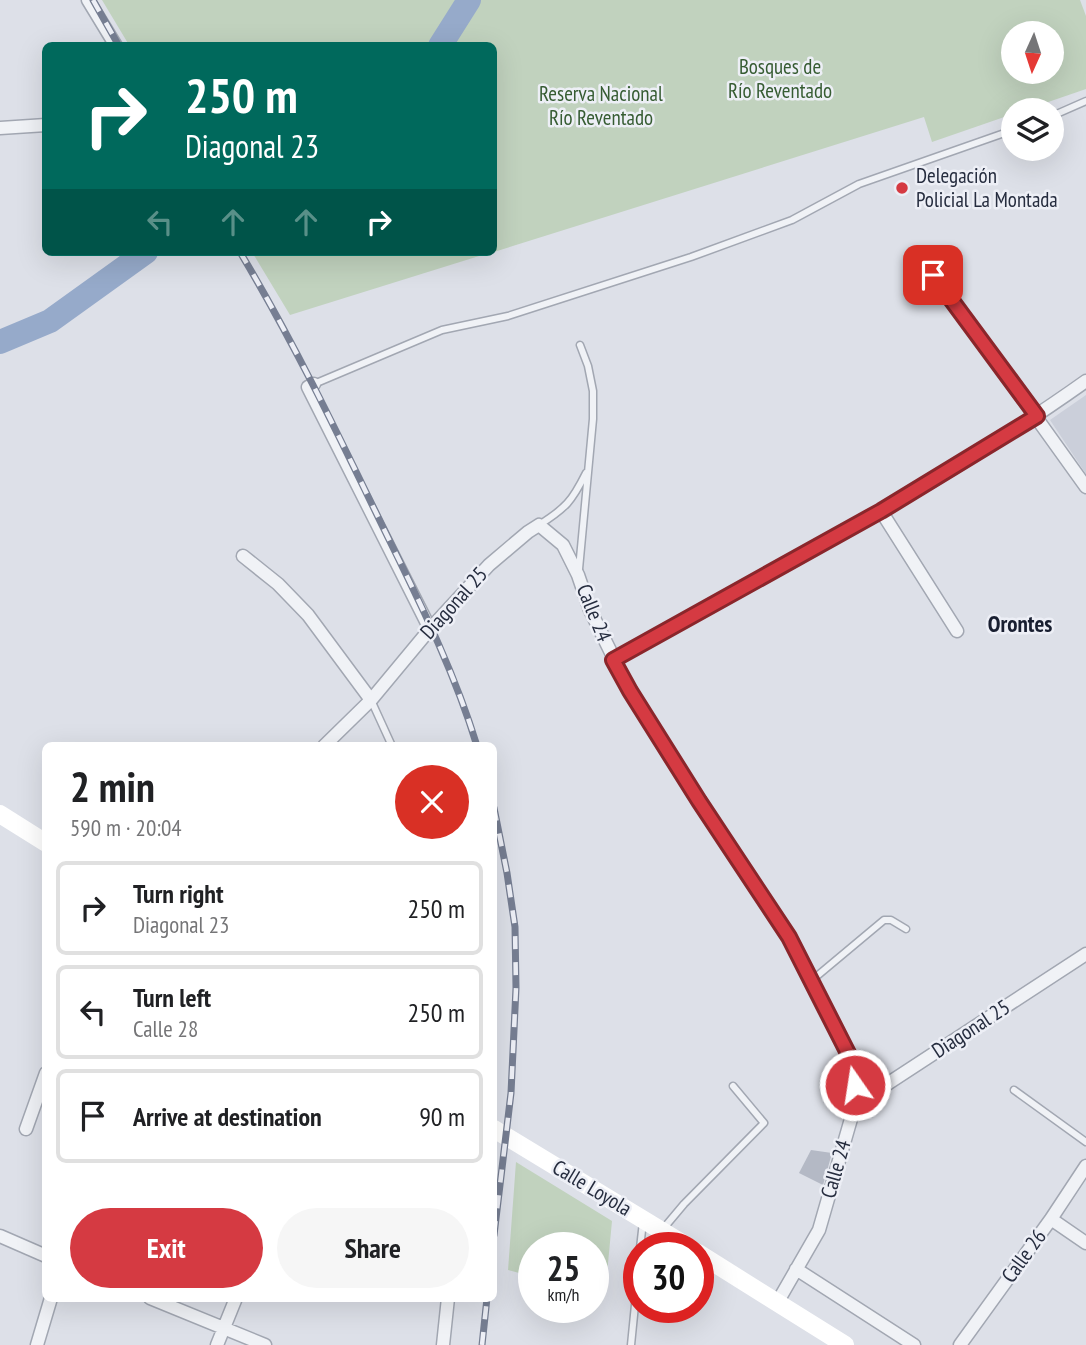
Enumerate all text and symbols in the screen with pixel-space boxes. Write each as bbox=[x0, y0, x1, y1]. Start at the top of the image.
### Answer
north arrow bbox=[1001, 21, 1064, 84]
map controls bbox=[1001, 21, 1064, 161]
park label: Bosques de Río Reventado bbox=[728, 53, 832, 104]
text: 250 m bbox=[185, 63, 298, 127]
icon: right bbox=[70, 70, 161, 161]
park label: Reserva Nacional Río Reventado bbox=[539, 80, 663, 131]
button: layers bbox=[1001, 98, 1064, 161]
text: Diagonal 23 bbox=[185, 125, 319, 167]
place label: Delegación Policial La Montada bbox=[916, 162, 1058, 213]
marker: Delegación Policial La Montada bbox=[894, 180, 910, 196]
icon: left bbox=[141, 203, 179, 241]
icon: ahead bbox=[214, 203, 252, 241]
icon: ahead bbox=[287, 203, 325, 241]
icon: right bbox=[360, 203, 398, 241]
pin bbox=[903, 245, 963, 305]
icon: arrive bbox=[914, 256, 952, 294]
street label: Diagonal 25 bbox=[414, 561, 493, 644]
street label: Calle 24 bbox=[571, 580, 618, 646]
district label: Orontes bbox=[988, 609, 1052, 638]
text: 2 min bbox=[70, 759, 155, 814]
button: close bbox=[395, 765, 469, 839]
text: 590 m · 20:04 bbox=[70, 813, 182, 842]
text: Turn right bbox=[133, 877, 224, 910]
icon: right bbox=[74, 889, 112, 927]
text: 250 m bbox=[407, 892, 465, 925]
text: Diagonal 23 bbox=[133, 910, 229, 939]
text: Turn left bbox=[133, 981, 211, 1014]
icon: left bbox=[74, 993, 112, 1031]
street label: Diagonal 25 bbox=[926, 993, 1015, 1064]
text: 250 m bbox=[407, 996, 465, 1029]
text: Calle 28 bbox=[133, 1014, 198, 1043]
position arrow bbox=[818, 1048, 892, 1122]
icon: arrive bbox=[74, 1097, 112, 1135]
text: Arrive at destination bbox=[133, 1100, 322, 1133]
text: 90 m bbox=[419, 1100, 465, 1133]
street label: Calle 24 bbox=[814, 1136, 857, 1201]
street label: Calle Loyola bbox=[548, 1153, 637, 1222]
button: Exit bbox=[70, 1208, 263, 1288]
button: Share bbox=[277, 1208, 469, 1288]
street label: Calle 26 bbox=[995, 1224, 1052, 1288]
speed limit sign: 30 bbox=[623, 1232, 714, 1323]
text: 25 bbox=[547, 1245, 580, 1291]
text: km/h bbox=[548, 1283, 579, 1306]

